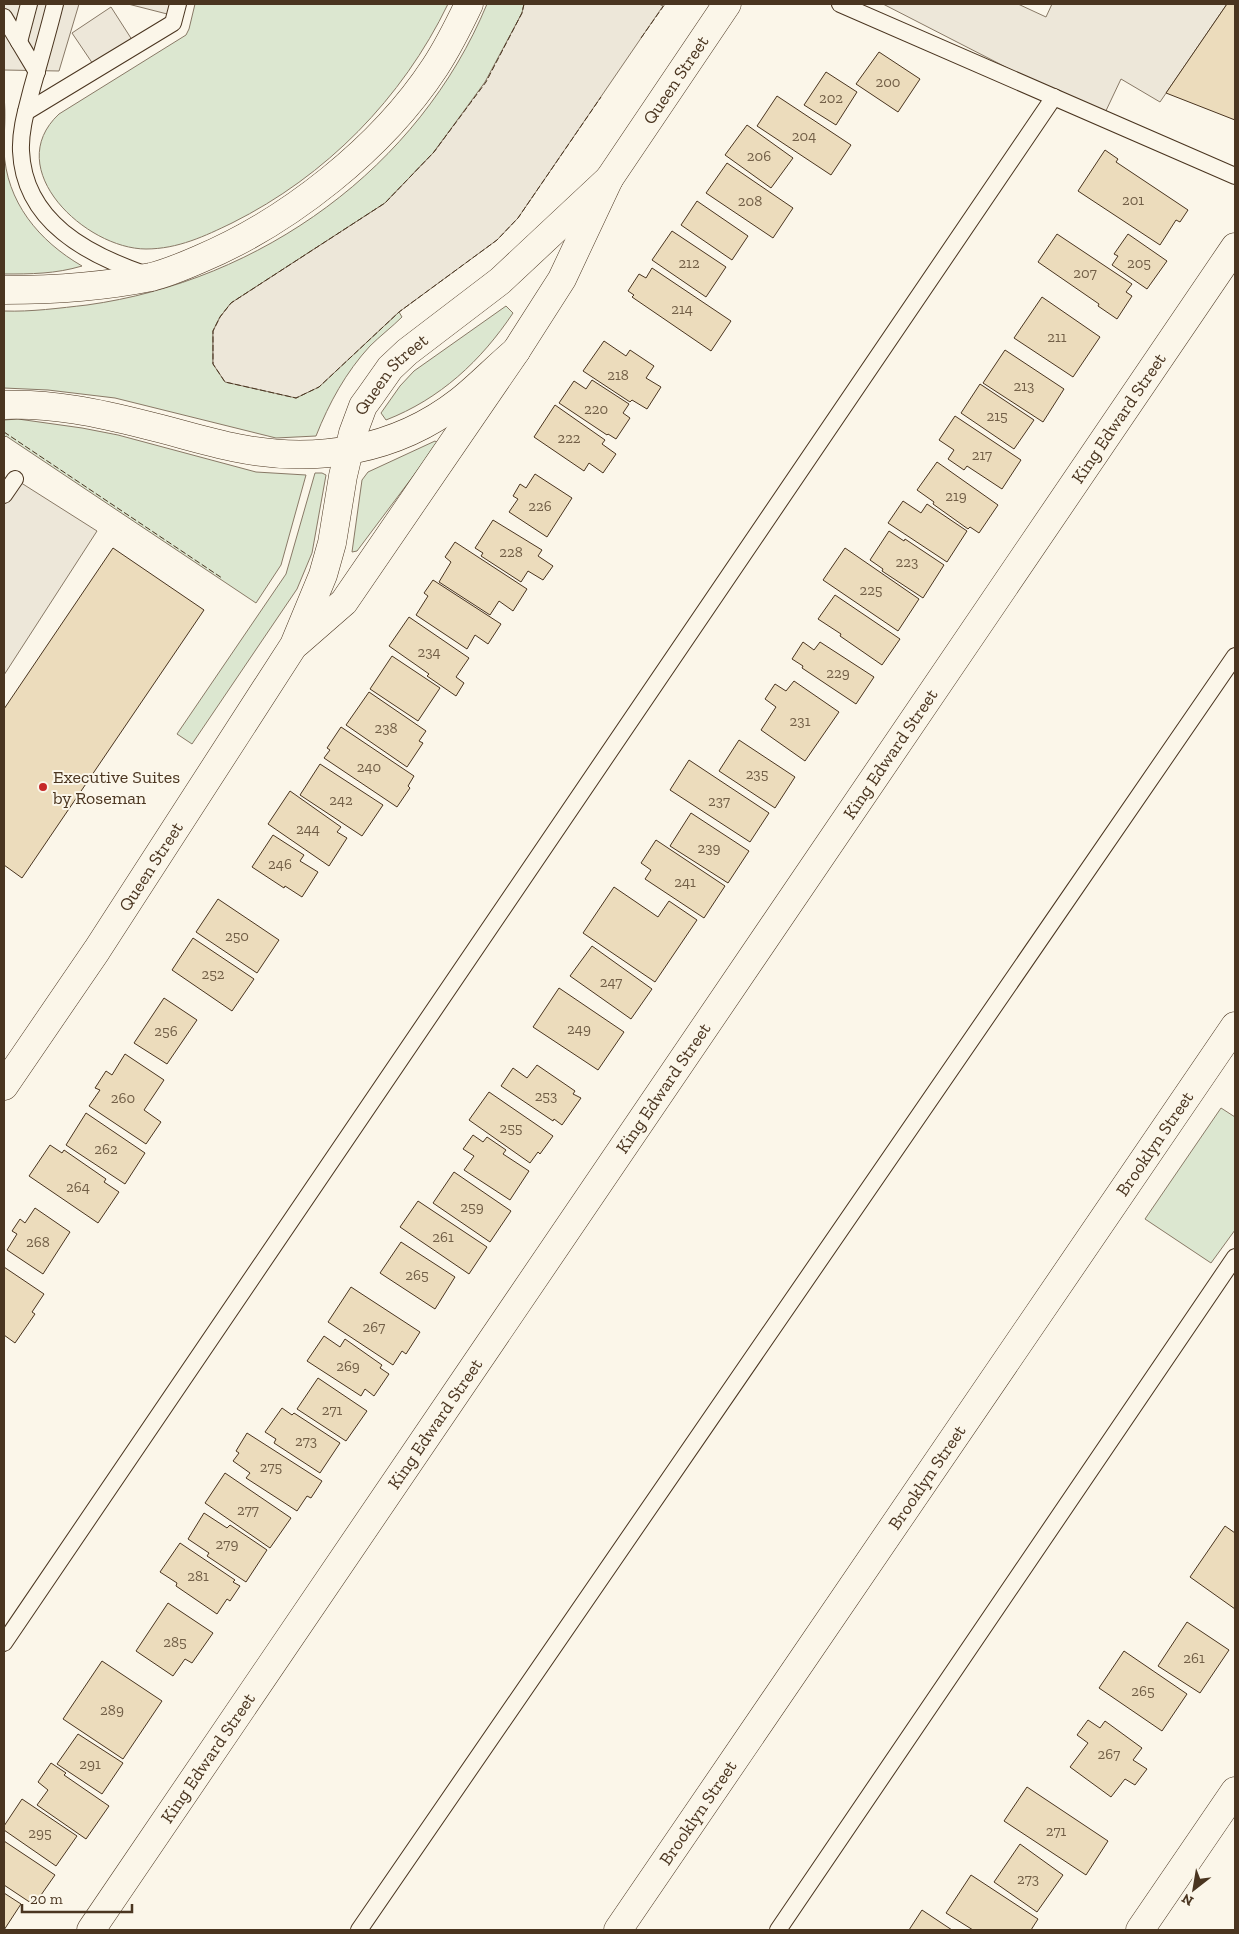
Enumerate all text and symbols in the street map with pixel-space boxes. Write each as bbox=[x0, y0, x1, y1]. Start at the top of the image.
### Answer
street label: Queen Street bbox=[638, 31, 714, 129]
house number: 200 bbox=[875, 73, 901, 91]
house number: 202 bbox=[819, 89, 843, 107]
house number: 204 bbox=[792, 127, 816, 145]
house number: 206 bbox=[747, 147, 771, 165]
house number: 201 bbox=[1122, 191, 1144, 209]
house number: 208 bbox=[738, 192, 762, 210]
house number: 212 bbox=[678, 254, 700, 272]
house number: 205 bbox=[1127, 254, 1151, 272]
house number: 207 bbox=[1073, 264, 1097, 282]
house number: 214 bbox=[671, 300, 693, 318]
house number: 211 bbox=[1047, 328, 1067, 346]
street label: Queen Street bbox=[350, 329, 433, 418]
street label: King Edward Street bbox=[1067, 349, 1171, 488]
house number: 218 bbox=[607, 366, 629, 384]
house number: 213 bbox=[1014, 377, 1034, 395]
house number: 220 bbox=[584, 400, 608, 418]
house number: 215 bbox=[986, 407, 1008, 425]
house number: 222 bbox=[557, 429, 581, 447]
house number: 217 bbox=[972, 446, 992, 464]
house number: 219 bbox=[945, 487, 967, 505]
house number: 226 bbox=[528, 497, 552, 515]
house number: 228 bbox=[499, 543, 523, 561]
house number: 223 bbox=[896, 553, 918, 571]
house number: 225 bbox=[859, 581, 883, 599]
house number: 234 bbox=[417, 643, 441, 661]
house number: 229 bbox=[826, 664, 850, 682]
street label: King Edward Street bbox=[838, 684, 943, 823]
house number: 231 bbox=[790, 712, 811, 730]
house number: 238 bbox=[374, 719, 398, 737]
house number: 240 bbox=[357, 758, 381, 776]
house number: 235 bbox=[746, 765, 769, 783]
place label: Executive Suites by Roseman bbox=[52, 766, 180, 809]
marker: Executive Suites by Roseman bbox=[37, 781, 49, 793]
house number: 242 bbox=[329, 791, 353, 809]
house number: 237 bbox=[708, 792, 730, 810]
street label: Queen Street bbox=[114, 817, 188, 916]
house number: 244 bbox=[296, 820, 320, 838]
house number: 239 bbox=[697, 839, 721, 857]
house number: 246 bbox=[268, 855, 292, 873]
house number: 241 bbox=[674, 873, 696, 891]
house number: 250 bbox=[225, 927, 249, 945]
house number: 252 bbox=[201, 965, 225, 983]
house number: 247 bbox=[600, 973, 622, 991]
street label: King Edward Street bbox=[611, 1018, 715, 1157]
house number: 249 bbox=[567, 1020, 591, 1038]
house number: 256 bbox=[154, 1022, 178, 1040]
house number: 253 bbox=[535, 1087, 557, 1105]
street label: Brooklyn Street bbox=[1111, 1087, 1198, 1200]
house number: 260 bbox=[111, 1089, 135, 1107]
house number: 255 bbox=[499, 1119, 523, 1137]
house number: 262 bbox=[94, 1140, 118, 1158]
house number: 264 bbox=[66, 1178, 90, 1196]
house number: 259 bbox=[460, 1198, 484, 1216]
house number: 261 bbox=[432, 1228, 454, 1246]
house number: 268 bbox=[26, 1233, 50, 1251]
house number: 265 bbox=[405, 1266, 429, 1284]
house number: 267 bbox=[363, 1318, 385, 1336]
street label: King Edward Street bbox=[383, 1354, 487, 1493]
house number: 269 bbox=[336, 1357, 360, 1375]
house number: 271 bbox=[322, 1401, 343, 1419]
street label: Brooklyn Street bbox=[883, 1421, 971, 1534]
house number: 273 bbox=[295, 1432, 317, 1450]
house number: 275 bbox=[260, 1458, 283, 1476]
house number: 277 bbox=[237, 1501, 259, 1519]
house number: 279 bbox=[216, 1535, 238, 1553]
house number: 281 bbox=[187, 1567, 209, 1585]
house number: 285 bbox=[163, 1633, 187, 1651]
house number: 261 bbox=[1183, 1649, 1205, 1667]
house number: 265 bbox=[1131, 1682, 1155, 1700]
street label: King Edward Street bbox=[156, 1688, 260, 1827]
house number: 289 bbox=[100, 1701, 124, 1719]
house number: 267 bbox=[1098, 1745, 1120, 1763]
house number: 291 bbox=[79, 1755, 101, 1773]
street label: Brooklyn Street bbox=[655, 1756, 742, 1869]
house number: 271 bbox=[1046, 1822, 1067, 1840]
house number: 295 bbox=[28, 1824, 52, 1842]
north arrow bbox=[1169, 1864, 1219, 1914]
house number: 273 bbox=[1017, 1870, 1039, 1888]
scale bar bbox=[22, 1882, 132, 1914]
text: 20 m bbox=[30, 1890, 63, 1908]
text: N bbox=[1178, 1890, 1197, 1910]

